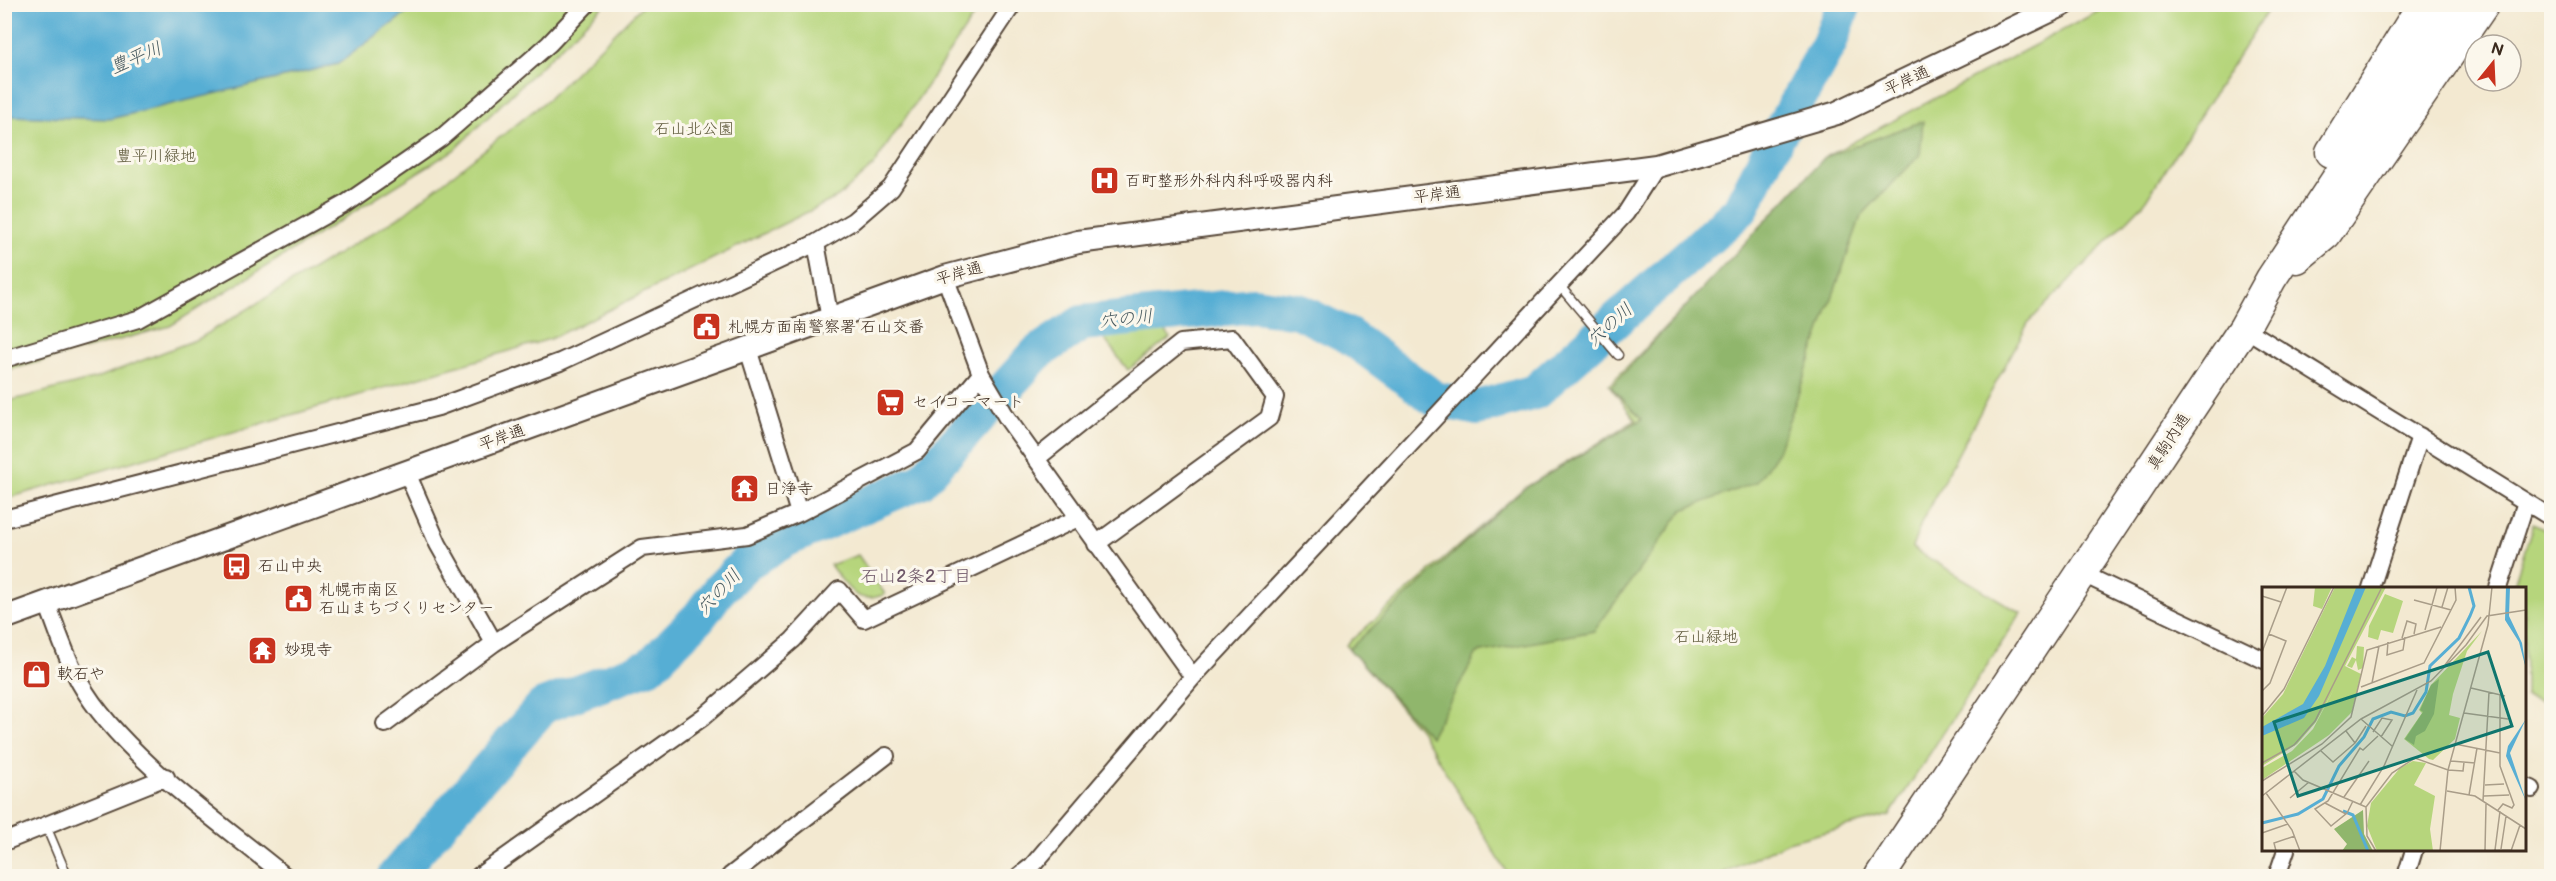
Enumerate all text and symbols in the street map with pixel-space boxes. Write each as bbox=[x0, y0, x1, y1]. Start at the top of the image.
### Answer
north arrow bbox=[2463, 33, 2523, 93]
water label: 豊平川 bbox=[107, 38, 165, 78]
text: N bbox=[2489, 39, 2506, 61]
street label: 平岸通 bbox=[1881, 62, 1933, 100]
park label: 石山北公園 bbox=[654, 120, 734, 139]
park label: 豊平川緑地 bbox=[116, 147, 196, 166]
hospital icon: 百町整形外科内科呼吸器内科 bbox=[1088, 165, 1120, 197]
place label: 百町整形外科内科呼吸器内科 bbox=[1125, 172, 1333, 191]
street label: 平岸通 bbox=[1412, 183, 1462, 207]
street label: 平岸通 bbox=[933, 258, 985, 290]
water label: 穴の川 bbox=[1583, 299, 1637, 351]
water label: 穴の川 bbox=[1098, 306, 1154, 332]
public building icon: 札幌方面南警察署 石山交番 bbox=[691, 311, 723, 343]
place label: 札幌方面南警察署 石山交番 bbox=[728, 318, 924, 337]
supermarket icon: セイコーマート bbox=[875, 386, 907, 418]
place label: セイコーマート bbox=[912, 393, 1024, 412]
street label: 真駒内通 bbox=[2144, 410, 2194, 474]
street label: 平岸通 bbox=[476, 421, 528, 455]
temple icon: 日浄寺 bbox=[728, 473, 760, 505]
place label: 日浄寺 bbox=[765, 480, 813, 499]
bus stop icon: 石山中央 bbox=[221, 550, 253, 582]
place label: 石山中央 bbox=[258, 557, 322, 576]
water label: 穴の川 bbox=[693, 565, 745, 619]
district label: 石山2条2丁目 bbox=[860, 566, 972, 587]
place label: 札幌市南区 石山まちづくりセンター bbox=[319, 581, 494, 618]
public building icon: 札幌市南区 石山まちづくりセンター bbox=[282, 583, 314, 615]
inset map bbox=[2262, 587, 2526, 851]
park label: 石山緑地 bbox=[1674, 628, 1738, 647]
temple icon: 妙現寺 bbox=[247, 634, 279, 666]
place label: 妙現寺 bbox=[284, 641, 332, 660]
shop icon: 軟石や bbox=[20, 658, 52, 690]
place label: 軟石や bbox=[57, 665, 105, 684]

